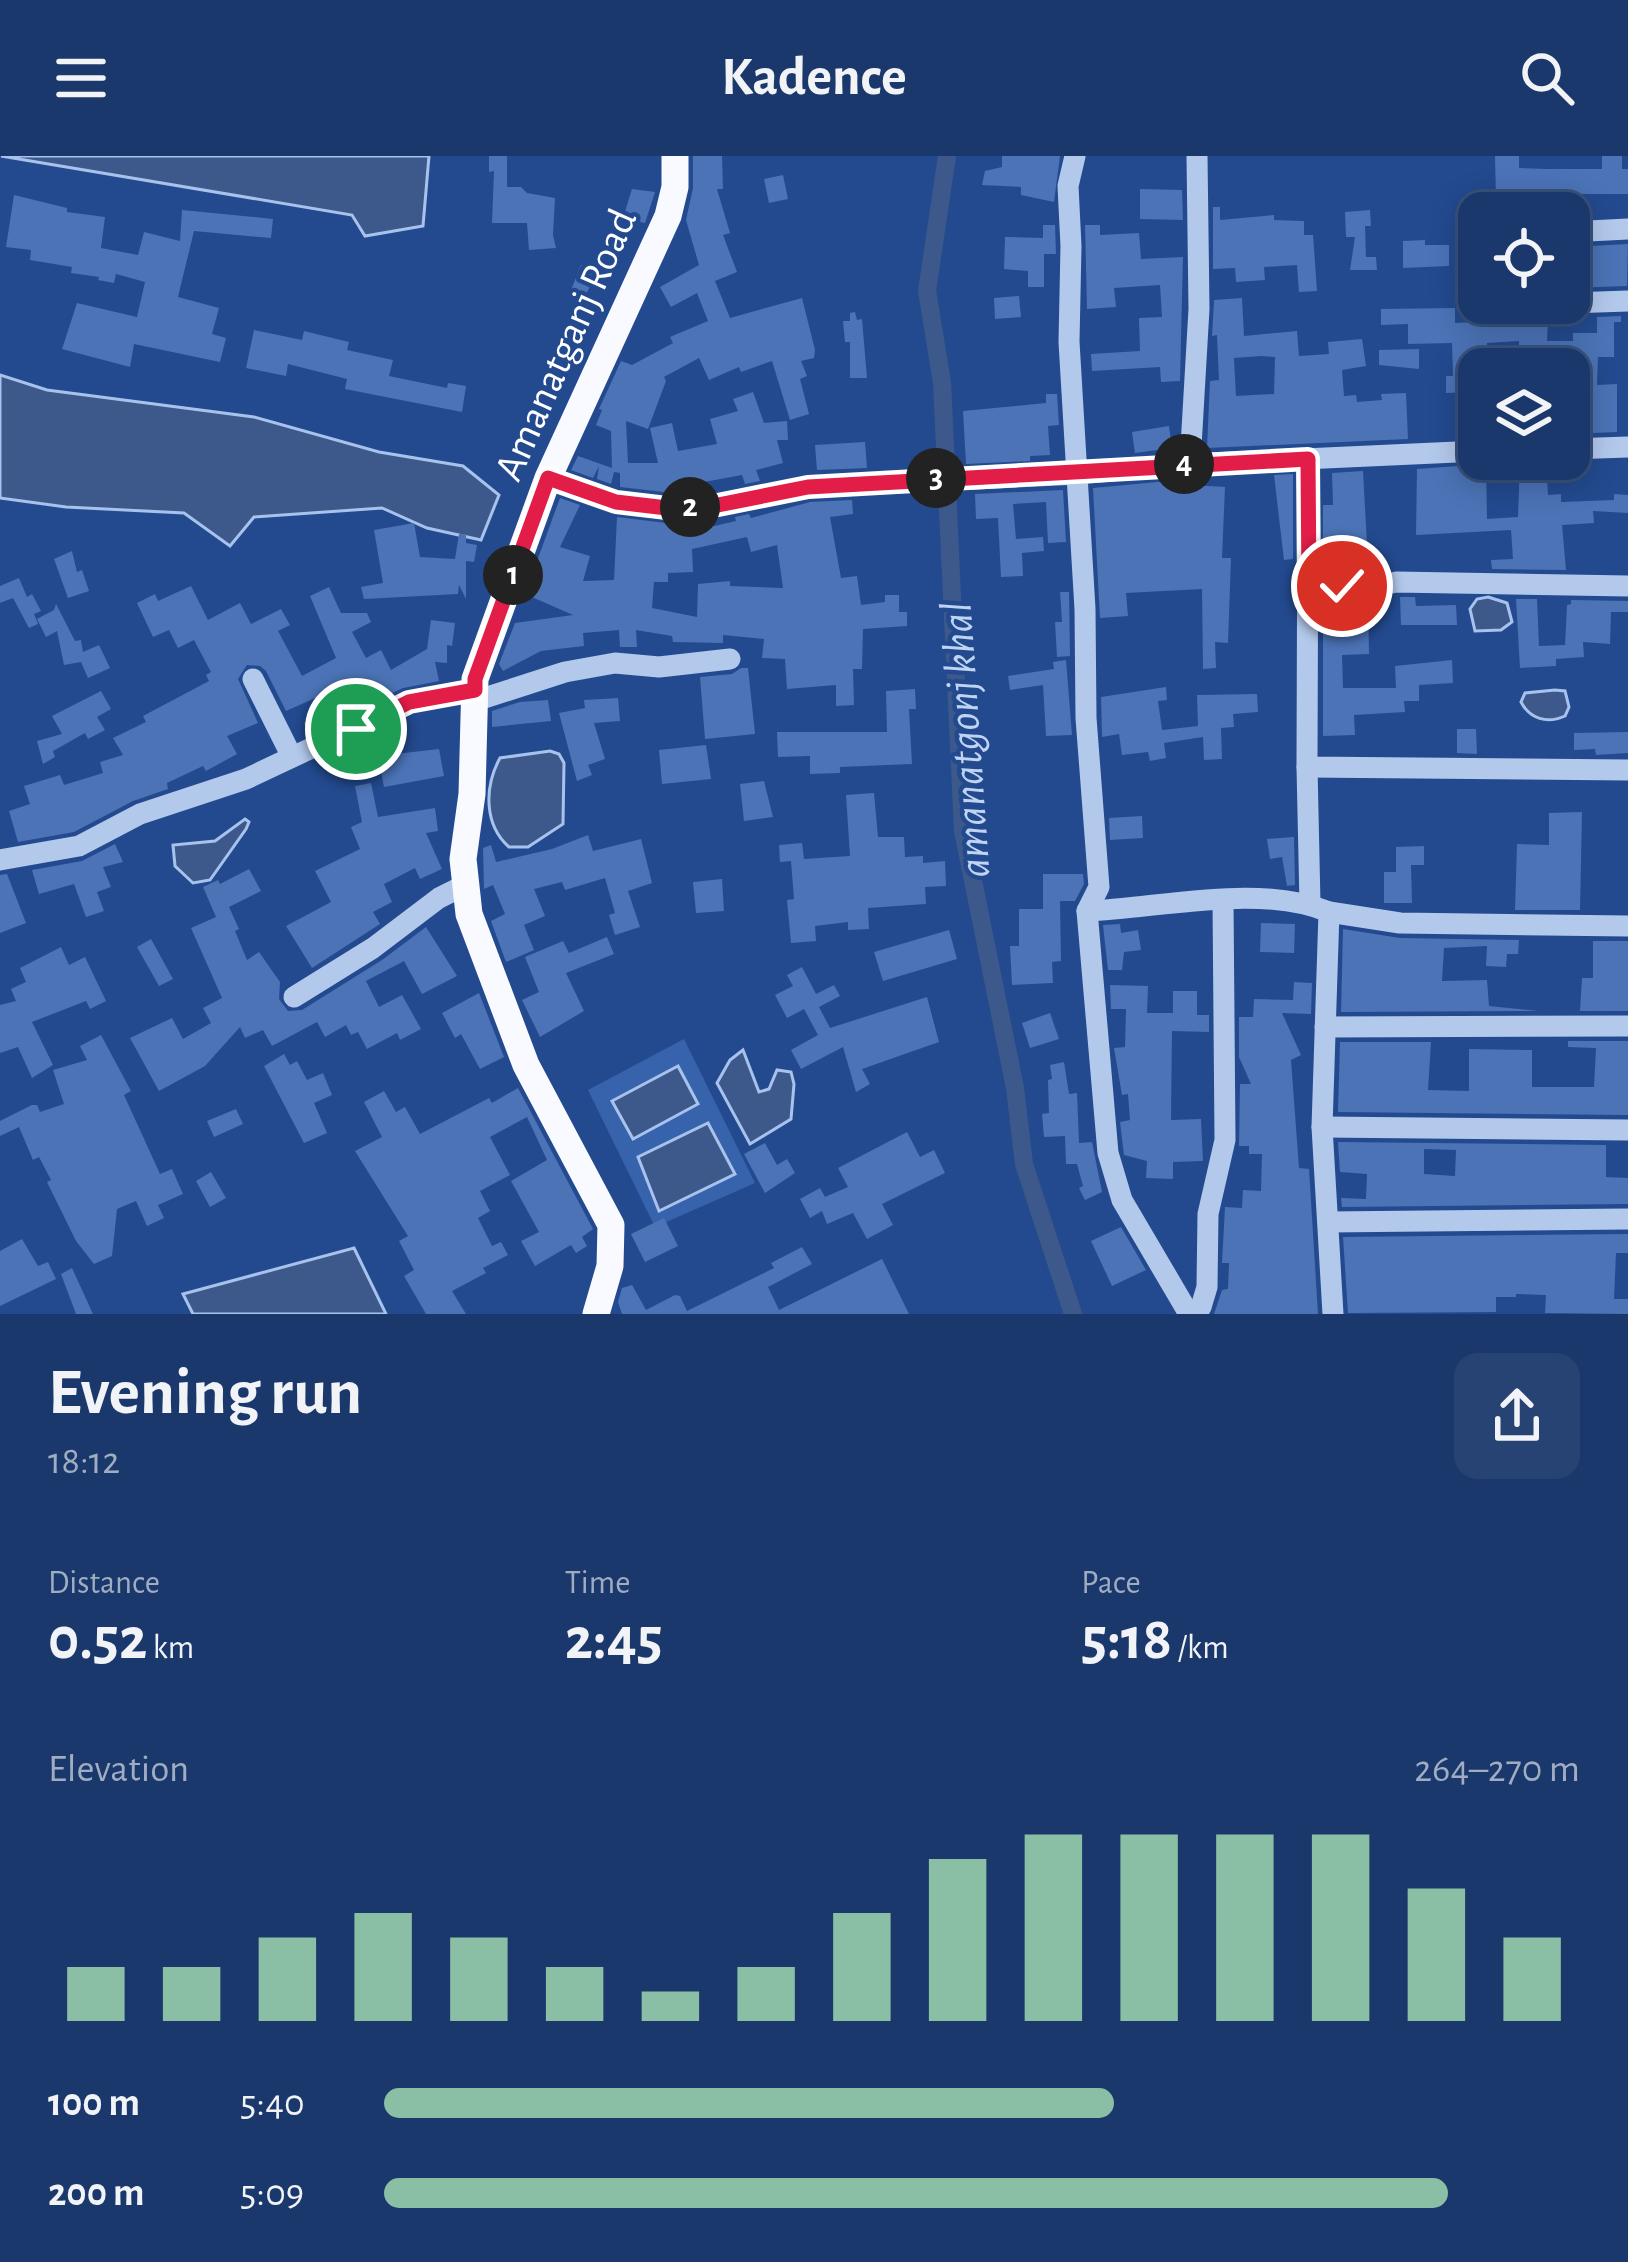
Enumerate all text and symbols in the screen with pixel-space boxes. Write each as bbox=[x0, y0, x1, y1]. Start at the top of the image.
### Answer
icon: menu bbox=[48, 45, 114, 111]
icon: search bbox=[1514, 45, 1580, 111]
text: Kadence bbox=[721, 51, 907, 105]
map controls bbox=[1458, 192, 1590, 480]
button: locate bbox=[1458, 192, 1590, 324]
street label: Amanatganj Road bbox=[487, 203, 644, 487]
button: layers bbox=[1458, 348, 1590, 480]
pin: 4 bbox=[1154, 434, 1214, 494]
text: 4 bbox=[1176, 447, 1192, 480]
pin: 3 bbox=[906, 448, 966, 508]
text: 3 bbox=[929, 461, 943, 494]
pin: 2 bbox=[660, 477, 720, 537]
text: 2 bbox=[682, 490, 698, 523]
pin bbox=[1291, 535, 1393, 637]
pin: 1 bbox=[483, 545, 543, 605]
icon: check bbox=[1309, 553, 1375, 619]
text: 1 bbox=[507, 558, 519, 591]
water label: amanatgonj khal bbox=[934, 600, 999, 879]
pin bbox=[305, 678, 407, 780]
icon: arrive bbox=[323, 696, 389, 762]
button: share bbox=[1454, 1353, 1580, 1479]
text: Evening run bbox=[48, 1360, 362, 1426]
text: 18:12 bbox=[48, 1442, 120, 1481]
text: Distance bbox=[48, 1567, 160, 1600]
text: Time bbox=[565, 1567, 630, 1600]
text: Pace bbox=[1081, 1567, 1141, 1600]
text: 0.52 bbox=[48, 1610, 147, 1670]
text: 2:45 bbox=[565, 1610, 663, 1670]
text: 5:18 bbox=[1081, 1610, 1172, 1670]
text: km bbox=[147, 1632, 194, 1665]
text: /km bbox=[1172, 1632, 1229, 1665]
text: Elevation bbox=[48, 1750, 189, 1789]
text: 264–270 m bbox=[1414, 1750, 1580, 1789]
text: 100 m bbox=[48, 2084, 140, 2123]
text: 5:40 bbox=[240, 2084, 305, 2123]
text: 200 m bbox=[48, 2174, 144, 2213]
text: 5:09 bbox=[240, 2174, 304, 2213]

